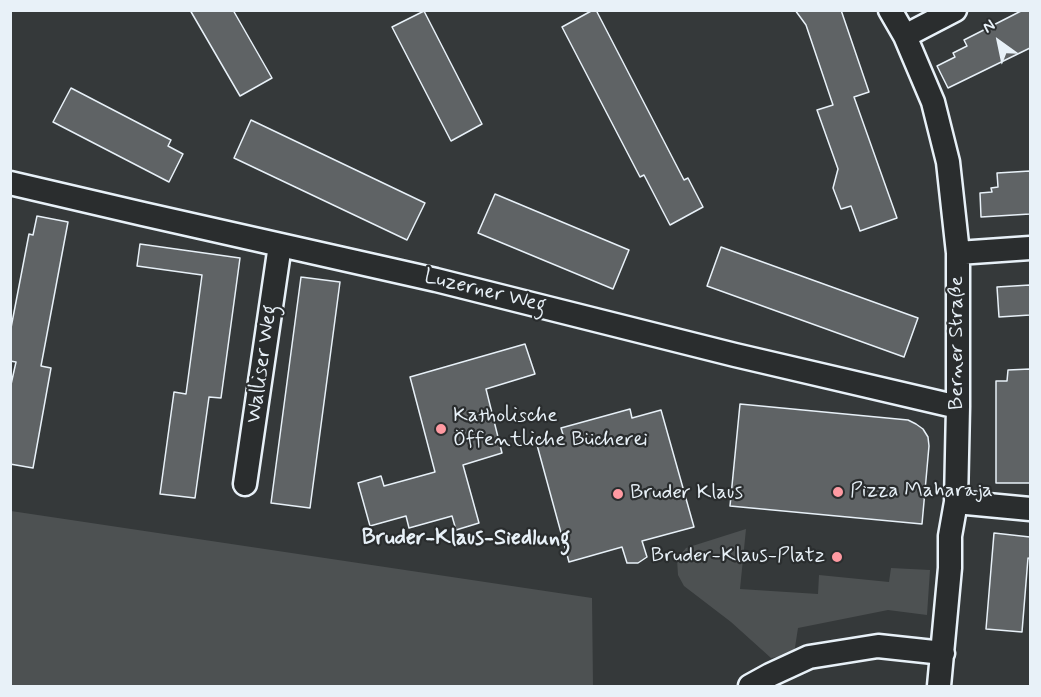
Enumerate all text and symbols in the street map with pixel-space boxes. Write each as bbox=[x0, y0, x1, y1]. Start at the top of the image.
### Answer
north arrow bbox=[969, 12, 1029, 72]
text: N bbox=[979, 15, 999, 38]
street label: Luzerner Weg bbox=[421, 265, 549, 319]
street label: Berner Straße bbox=[945, 276, 971, 410]
street label: Walliser Weg bbox=[242, 303, 284, 425]
place label: Katholische Öffentliche Bücherei bbox=[453, 404, 648, 454]
marker: Katholische Öffentliche Bücherei bbox=[434, 422, 448, 436]
place label: Pizza Maharaja bbox=[850, 479, 993, 505]
place label: Bruder Klaus bbox=[630, 481, 743, 507]
marker: Pizza Maharaja bbox=[831, 485, 845, 499]
marker: Bruder Klaus bbox=[611, 487, 625, 501]
district label: Bruder-Klaus-Siedlung bbox=[362, 526, 570, 552]
place label: Bruder-Klaus-Platz bbox=[651, 544, 825, 570]
marker: Bruder-Klaus-Platz bbox=[830, 550, 844, 564]

